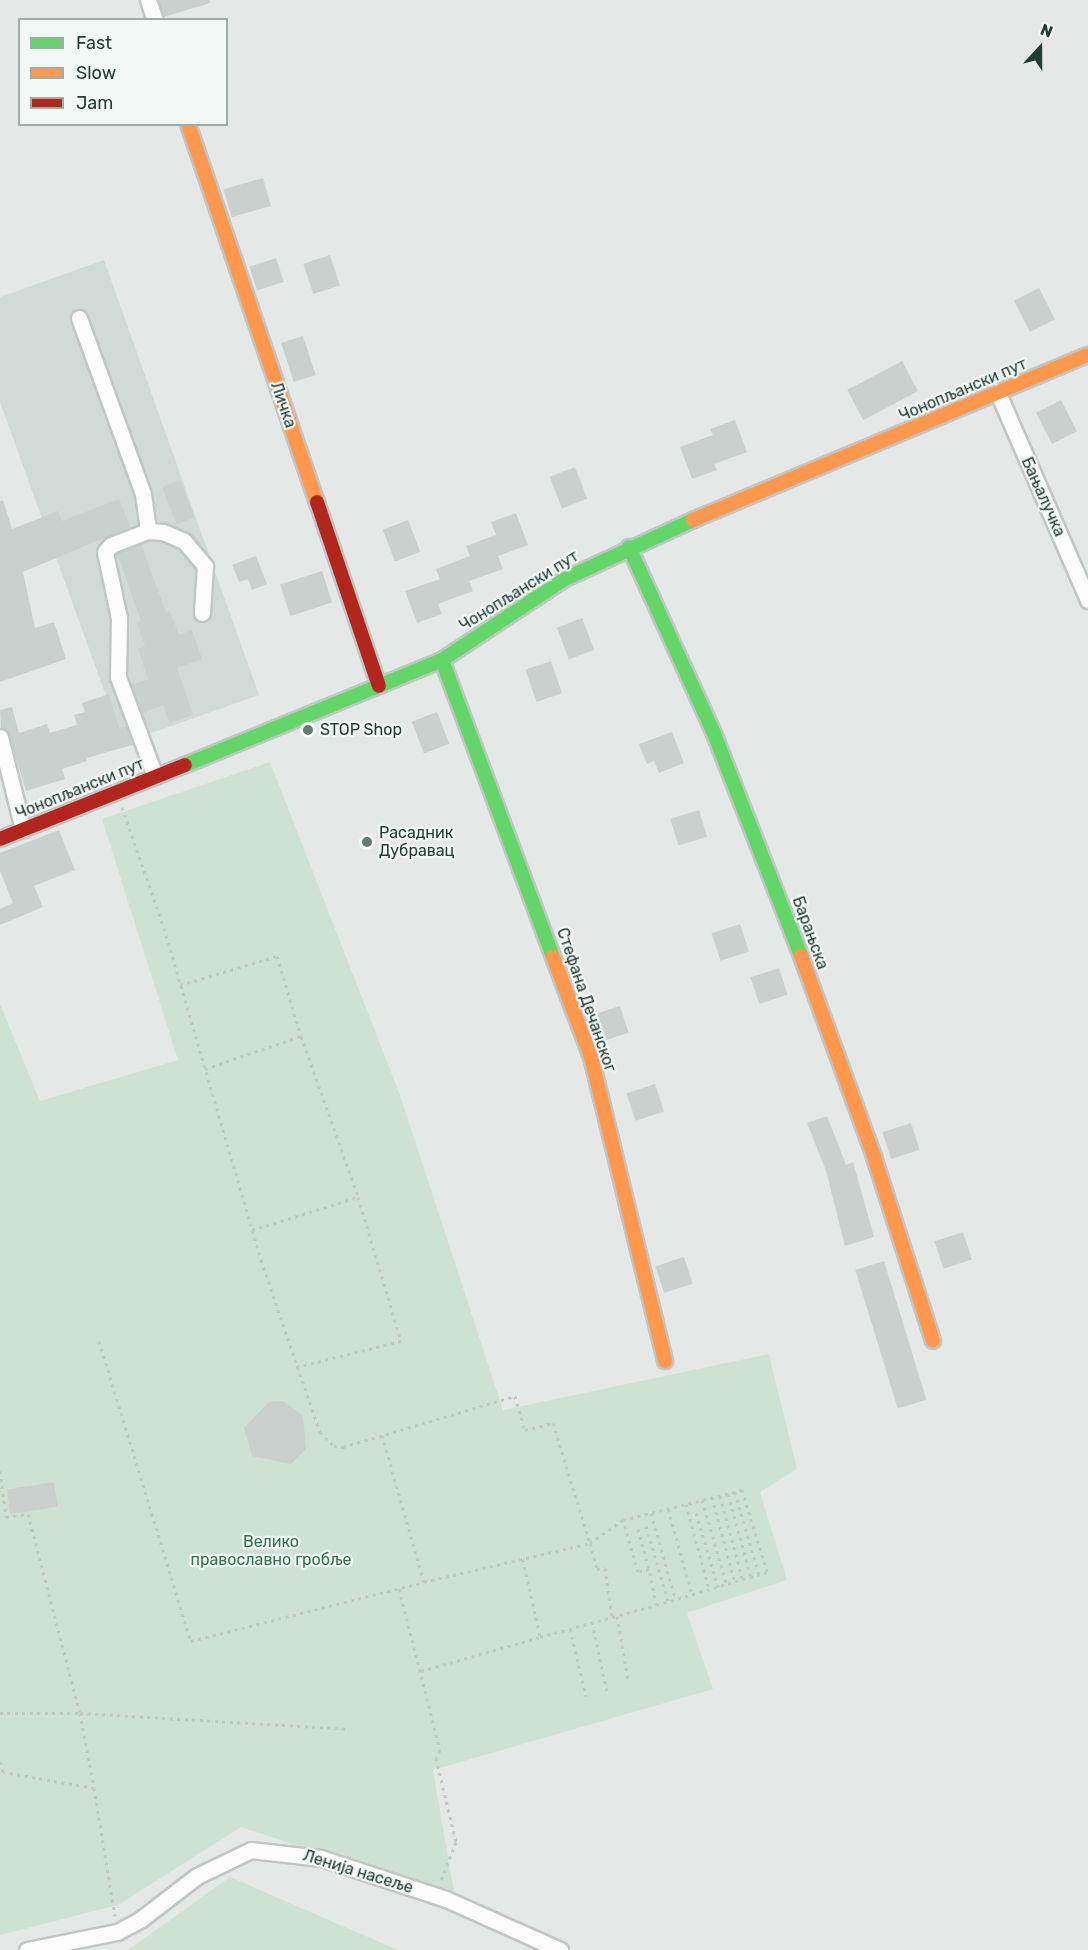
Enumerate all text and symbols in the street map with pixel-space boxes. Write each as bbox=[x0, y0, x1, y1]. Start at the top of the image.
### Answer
legend bbox=[18, 18, 228, 126]
north arrow bbox=[1010, 18, 1070, 78]
text: N bbox=[1038, 20, 1055, 42]
text: Fast bbox=[76, 32, 112, 54]
text: Slow bbox=[76, 62, 116, 84]
text: Jam bbox=[76, 92, 113, 114]
street label: Чонопљански пут bbox=[896, 354, 1030, 426]
street label: Личка bbox=[266, 380, 300, 430]
street label: Бањалучка bbox=[1017, 454, 1069, 540]
street label: Чонопљански пут bbox=[456, 547, 582, 635]
place label: STOP Shop bbox=[320, 720, 402, 740]
marker: STOP Shop bbox=[301, 723, 315, 737]
street label: Чонопљански пут bbox=[13, 755, 147, 823]
place label: Расадник Дубравац bbox=[379, 823, 454, 861]
marker: Расадник Дубравац bbox=[360, 835, 374, 849]
street label: Барањска bbox=[788, 894, 832, 972]
street label: Стефана Дечанског bbox=[552, 925, 620, 1075]
park label: Велико православно гробље bbox=[190, 1532, 352, 1570]
street label: Ленија насеље bbox=[301, 1846, 415, 1898]

